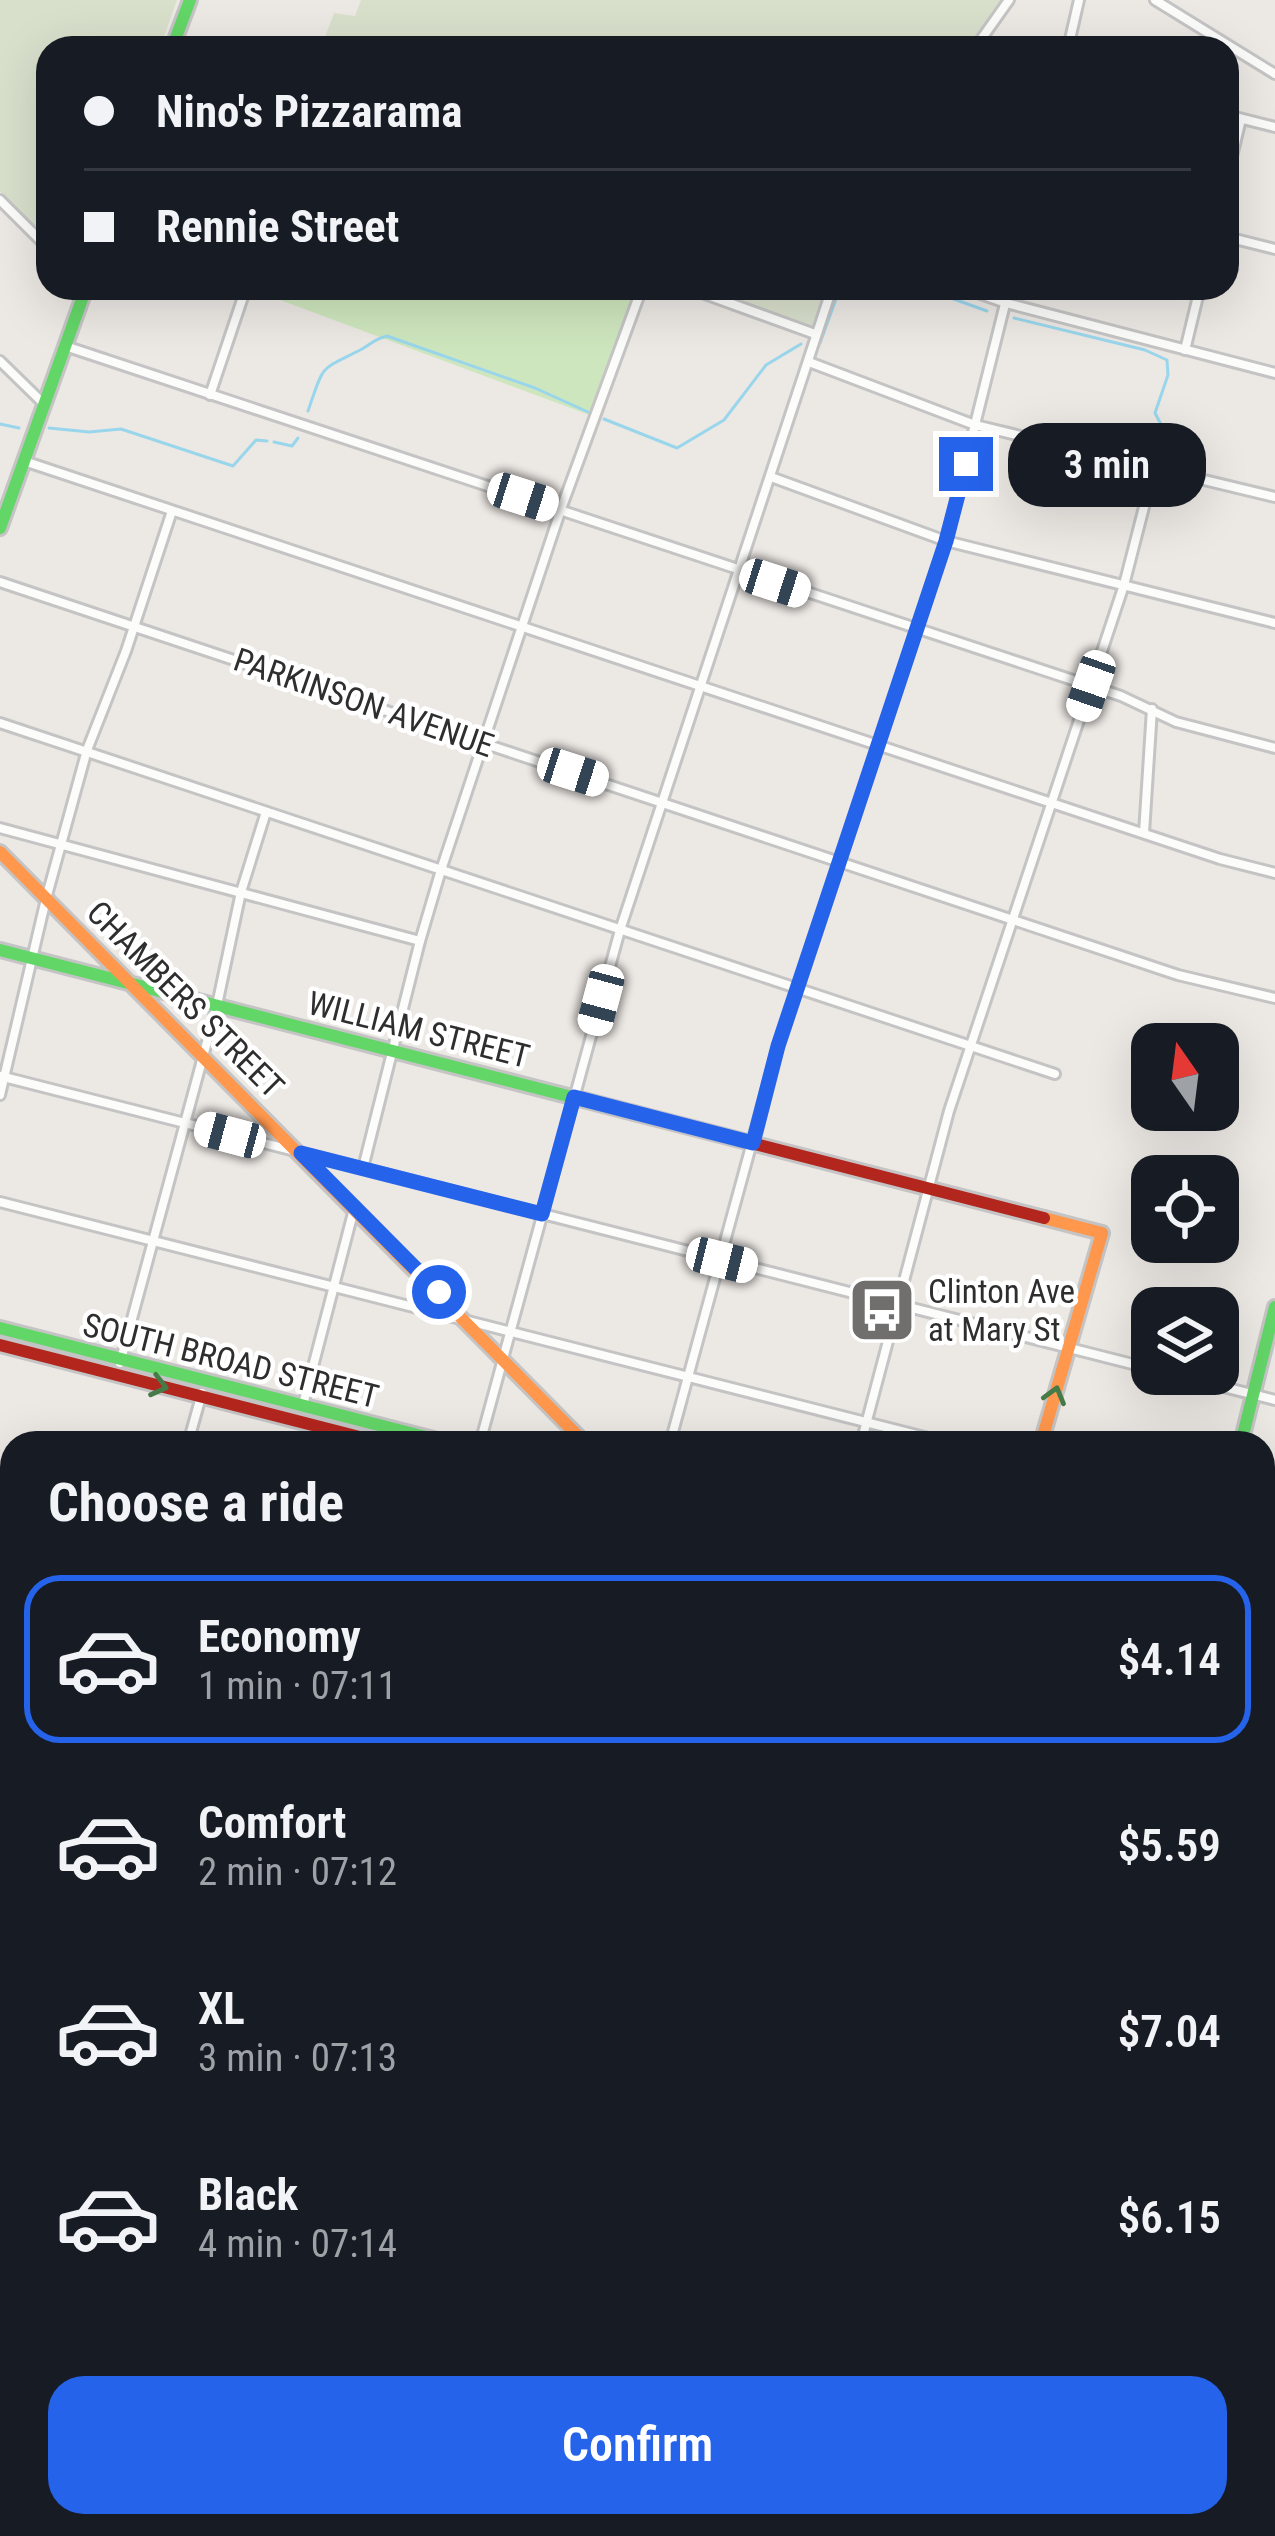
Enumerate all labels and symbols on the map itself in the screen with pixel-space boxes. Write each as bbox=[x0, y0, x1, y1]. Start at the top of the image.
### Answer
callout: 3 min bbox=[1008, 422, 1206, 506]
route end bbox=[939, 437, 993, 491]
car bbox=[483, 469, 563, 525]
car bbox=[735, 555, 815, 611]
street label: PARKINSON AVENUE bbox=[229, 640, 499, 765]
car bbox=[1062, 646, 1120, 726]
car bbox=[533, 744, 613, 800]
street label: CHAMBERS STREET bbox=[79, 893, 292, 1106]
car bbox=[574, 961, 628, 1039]
street label: WILLIAM STREET bbox=[304, 983, 534, 1076]
north arrow bbox=[1131, 1023, 1239, 1131]
car bbox=[191, 1108, 269, 1162]
car bbox=[683, 1234, 761, 1286]
route start bbox=[412, 1265, 466, 1319]
place label: Clinton Ave at Mary St bbox=[928, 1272, 1075, 1349]
bus stop icon: Clinton Ave at Mary St bbox=[847, 1275, 917, 1345]
street label: SOUTH BROAD STREET bbox=[79, 1305, 383, 1416]
one-way arrow bbox=[148, 1372, 169, 1397]
one-way arrow bbox=[1041, 1386, 1066, 1407]

